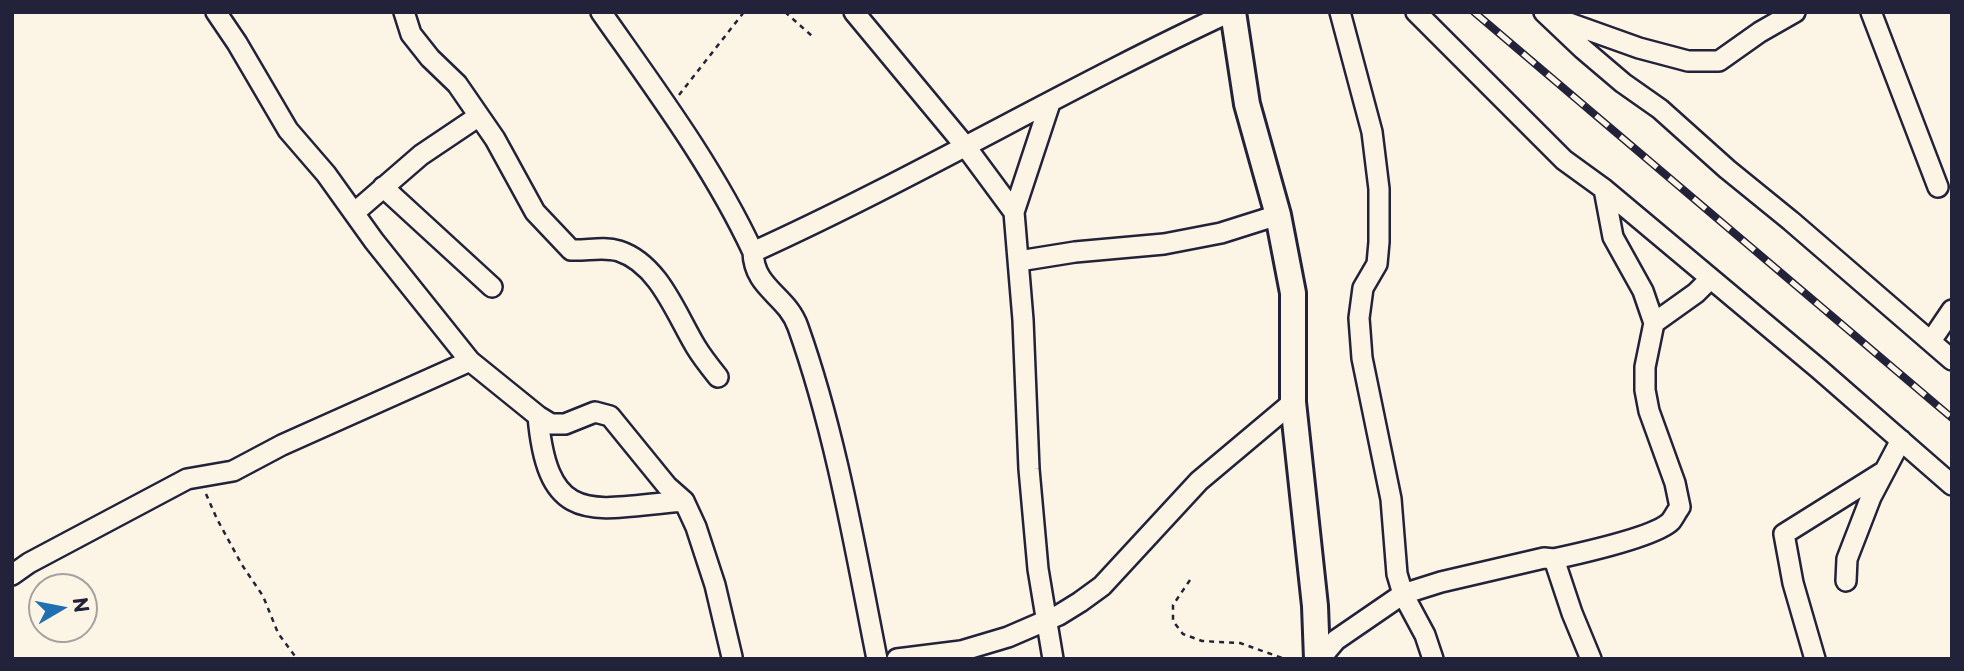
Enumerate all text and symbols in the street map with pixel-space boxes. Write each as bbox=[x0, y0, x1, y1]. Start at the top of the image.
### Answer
north arrow bbox=[28, 573, 98, 643]
text: N bbox=[67, 595, 97, 615]

